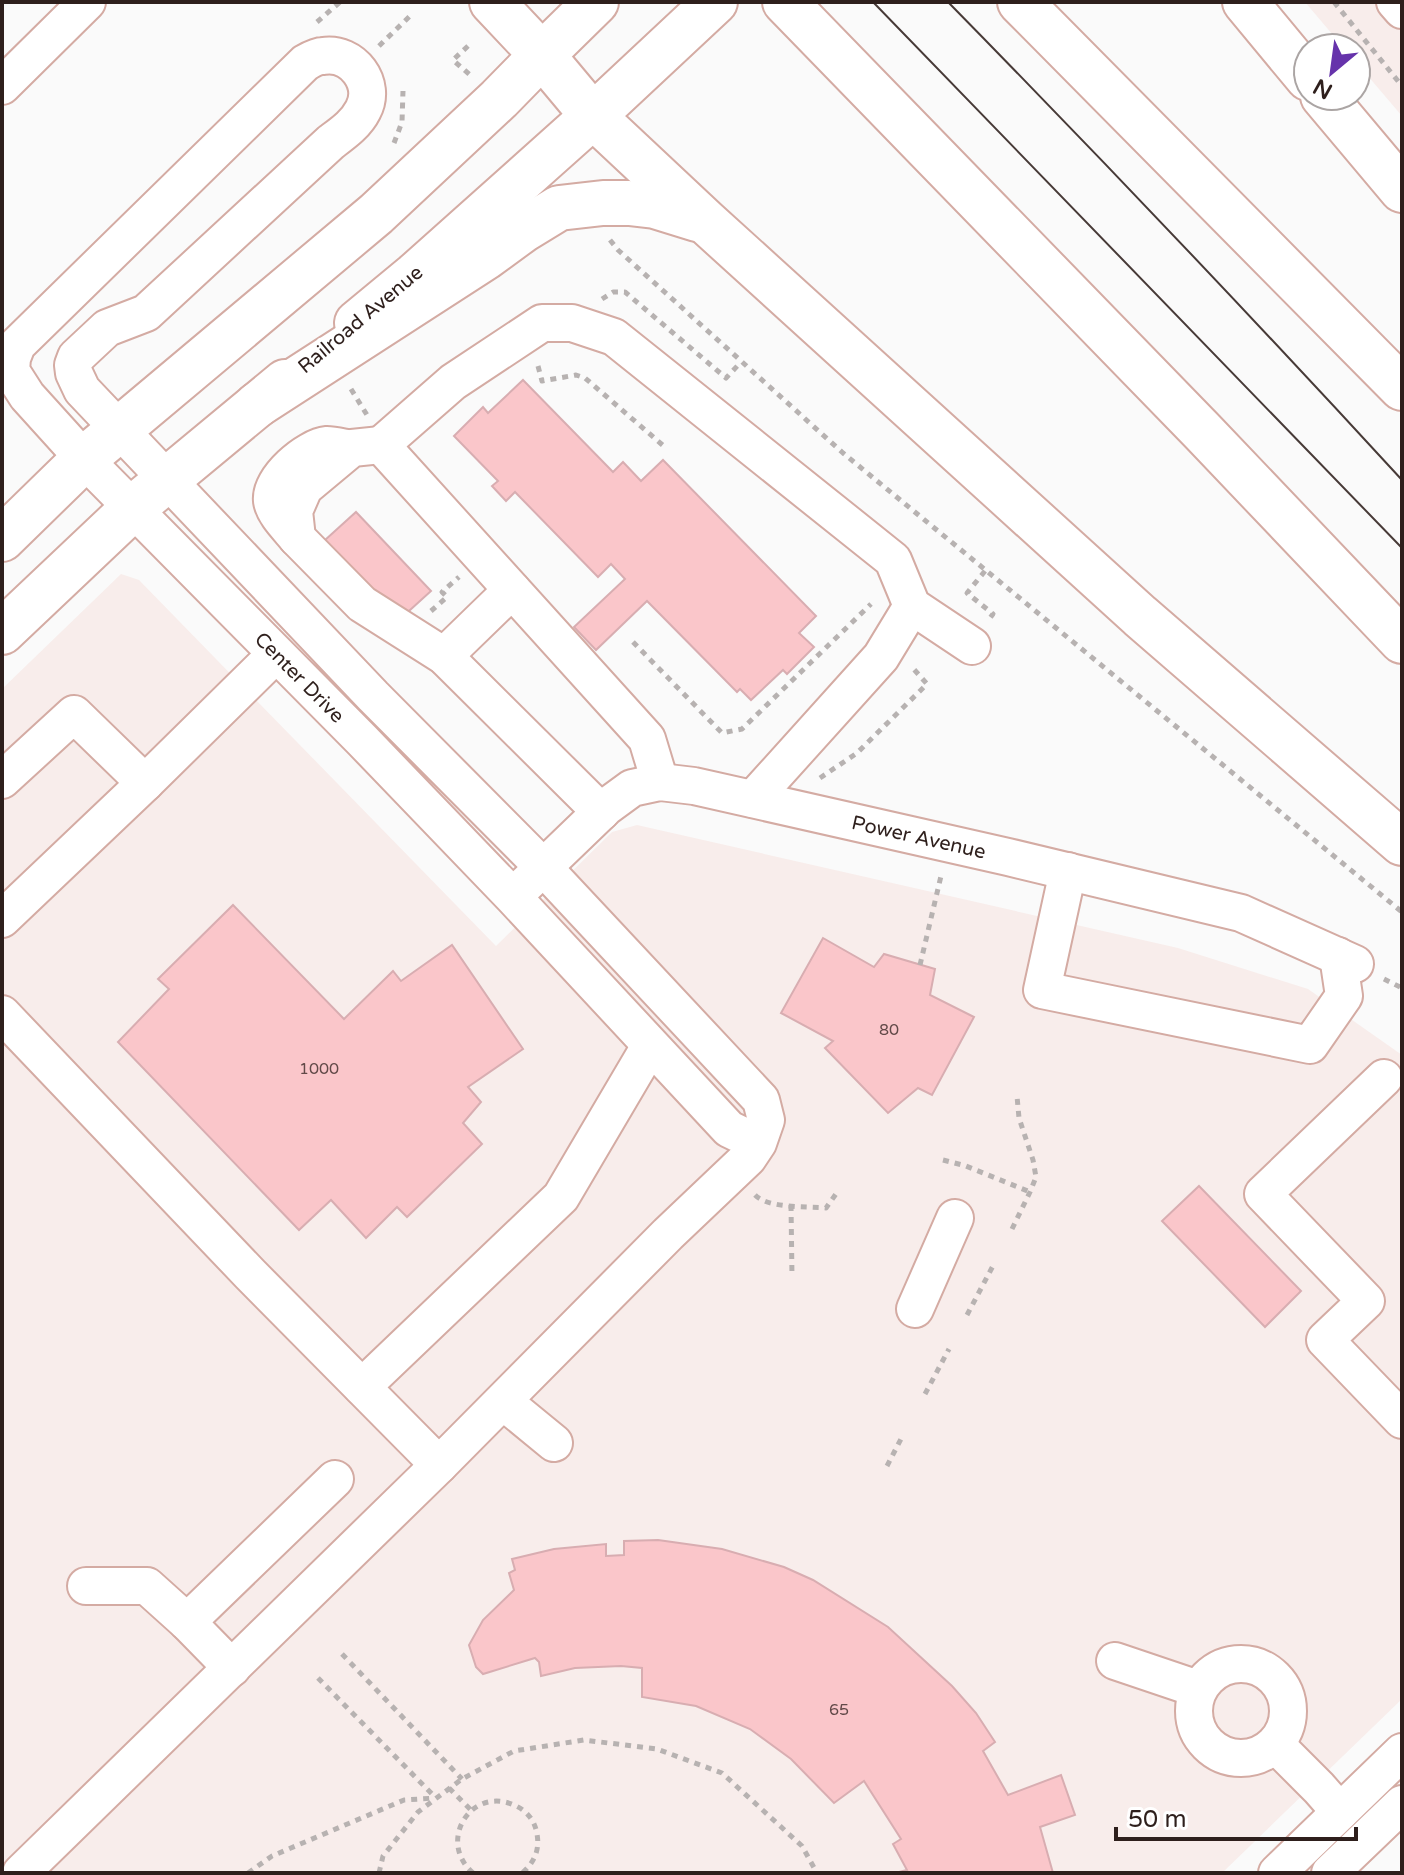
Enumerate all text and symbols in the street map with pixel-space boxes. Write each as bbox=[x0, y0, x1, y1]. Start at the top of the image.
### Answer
north arrow bbox=[1292, 32, 1372, 112]
text: N bbox=[1309, 73, 1337, 104]
street label: Railroad Avenue bbox=[293, 261, 428, 379]
street label: Center Drive bbox=[249, 628, 349, 728]
street label: Power Avenue bbox=[849, 811, 988, 865]
house number: 80 bbox=[879, 1020, 899, 1040]
house number: 1000 bbox=[299, 1059, 339, 1079]
house number: 65 bbox=[829, 1700, 849, 1720]
scale bar bbox=[1116, 1791, 1356, 1841]
text: 50 m bbox=[1128, 1805, 1186, 1834]

